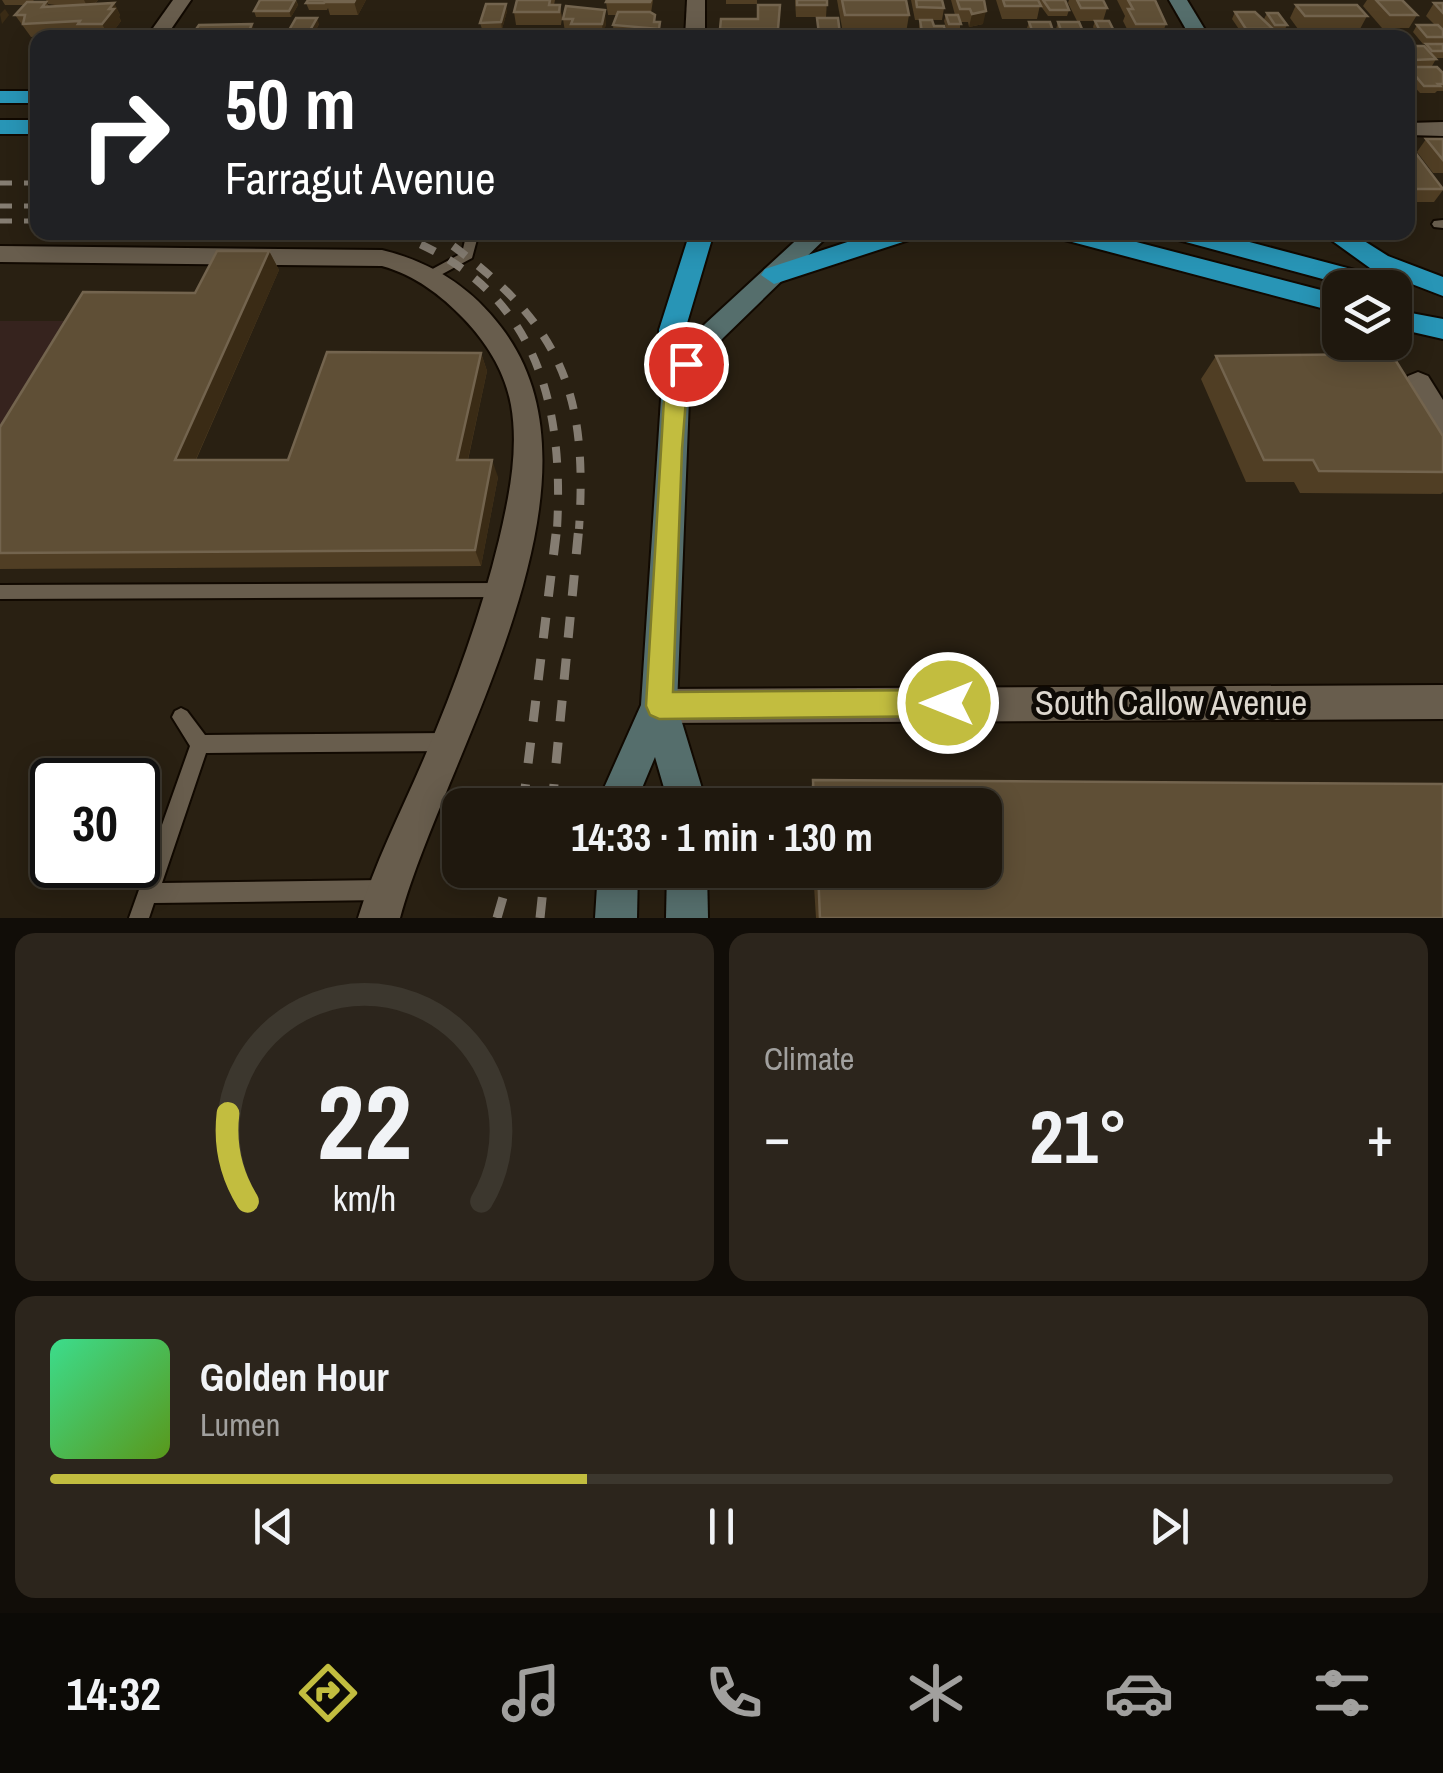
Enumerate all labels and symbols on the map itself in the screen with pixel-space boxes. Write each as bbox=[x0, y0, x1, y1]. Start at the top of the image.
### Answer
pin bbox=[644, 322, 729, 407]
position arrow bbox=[896, 651, 1000, 755]
street label: South Callow Avenue bbox=[1035, 679, 1307, 726]
speed limit sign: 30 bbox=[30, 758, 160, 888]

